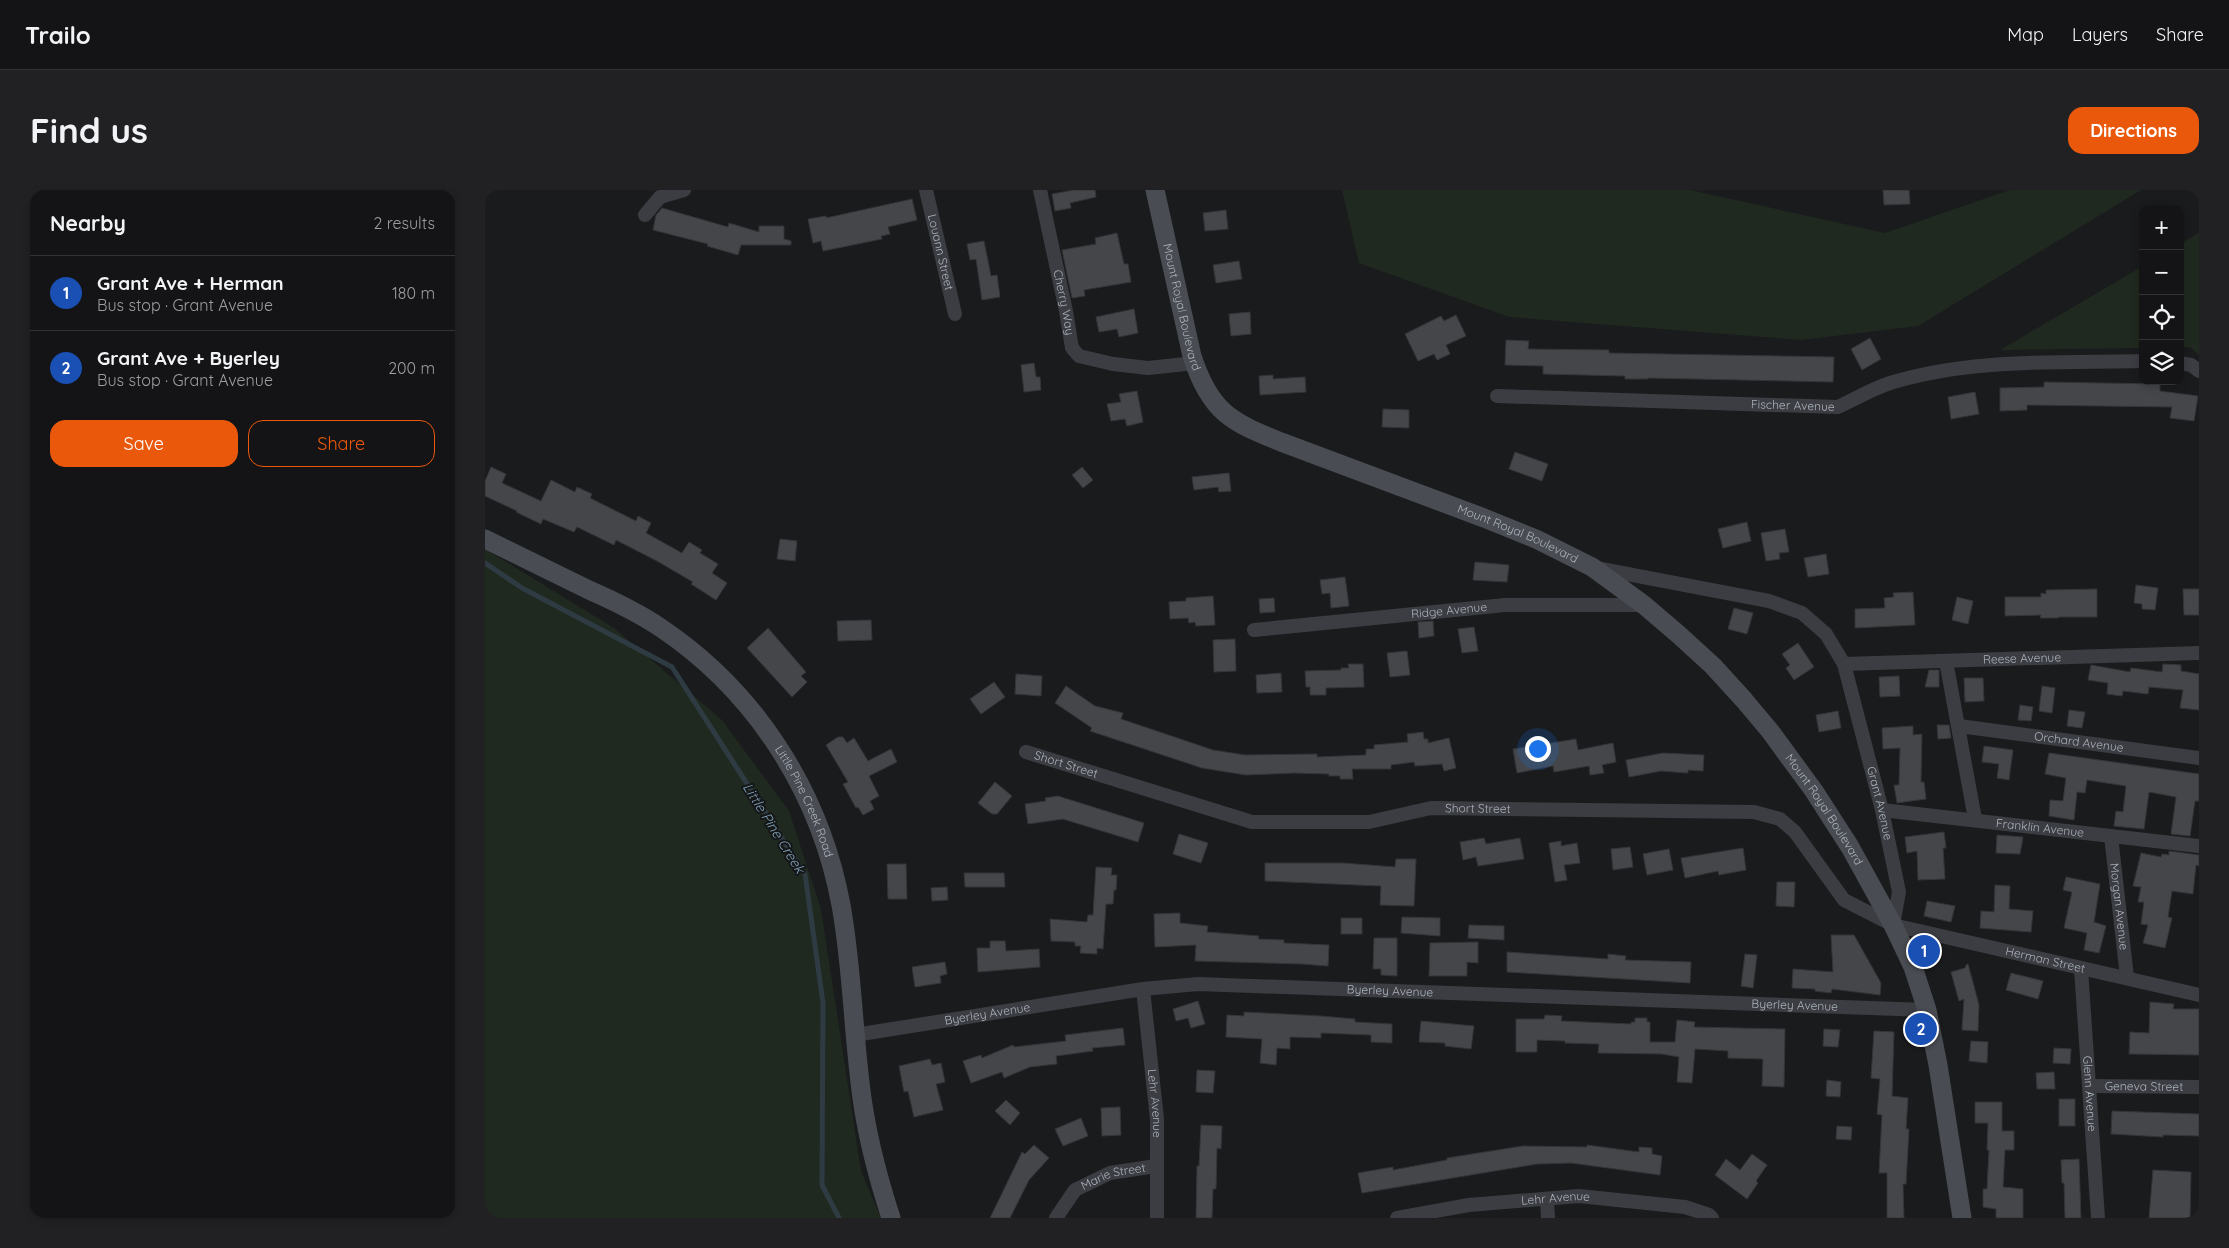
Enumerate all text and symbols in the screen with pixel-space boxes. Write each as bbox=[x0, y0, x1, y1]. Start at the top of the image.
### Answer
text: Trailo bbox=[25, 20, 91, 50]
text: Map bbox=[2007, 23, 2044, 46]
text: Layers bbox=[2072, 23, 2128, 46]
text: Share bbox=[2156, 23, 2204, 46]
button: Directions bbox=[2068, 107, 2199, 154]
text: Find us bbox=[30, 108, 148, 152]
map controls bbox=[2139, 205, 2184, 385]
button: + bbox=[2139, 205, 2184, 250]
text: Nearby bbox=[50, 210, 126, 236]
text: 2 results bbox=[373, 213, 435, 233]
street label: Louann Street bbox=[925, 213, 957, 292]
street label: Mount Royal Boulevard bbox=[1160, 242, 1204, 373]
button: − bbox=[2139, 250, 2184, 295]
street label: Cherry Way bbox=[1050, 268, 1078, 336]
text: Grant Ave + Herman bbox=[97, 271, 284, 295]
text: 1 bbox=[63, 283, 69, 303]
text: 180 m bbox=[392, 283, 435, 303]
text: Bus stop · Grant Avenue bbox=[97, 295, 273, 315]
button: locate bbox=[2139, 295, 2184, 340]
button: layers bbox=[2139, 340, 2184, 385]
text: Grant Ave + Byerley bbox=[97, 346, 280, 370]
text: 2 bbox=[61, 358, 71, 378]
text: 200 m bbox=[388, 358, 435, 378]
text: Bus stop · Grant Avenue bbox=[97, 370, 273, 390]
street label: Fischer Avenue bbox=[1751, 396, 1835, 414]
button: Save bbox=[50, 420, 238, 467]
button: Share bbox=[248, 420, 435, 467]
street label: Mount Royal Boulevard bbox=[1455, 501, 1581, 566]
street label: Ridge Avenue bbox=[1410, 599, 1488, 621]
street label: Reese Avenue bbox=[1983, 649, 2061, 667]
street label: Orchard Avenue bbox=[2033, 728, 2125, 755]
your location bbox=[1525, 736, 1551, 762]
street label: Little Pine Creek Road bbox=[772, 744, 834, 862]
street label: Short Street bbox=[1033, 747, 1100, 781]
street label: Mount Royal Boulevard bbox=[1782, 751, 1866, 868]
street label: Grant Avenue bbox=[1864, 765, 1896, 842]
water label: Little Pine Creek bbox=[739, 780, 809, 876]
street label: Short Street bbox=[1445, 800, 1511, 816]
street label: Franklin Avenue bbox=[1995, 815, 2085, 840]
street label: Morgan Avenue bbox=[2107, 862, 2132, 951]
pin: 1 bbox=[1908, 932, 1940, 970]
street label: Herman Street bbox=[2004, 943, 2087, 976]
street label: Byerley Avenue bbox=[1347, 981, 1434, 999]
street label: Byerley Avenue bbox=[1751, 996, 1838, 1014]
street label: Byerley Avenue bbox=[943, 999, 1031, 1028]
pin: 2 bbox=[1905, 1010, 1937, 1048]
street label: Glenn Avenue bbox=[2080, 1055, 2100, 1132]
street label: Lehr Avenue bbox=[1145, 1068, 1165, 1138]
street label: Geneva Street bbox=[2105, 1078, 2183, 1094]
street label: Marie Street bbox=[1078, 1160, 1147, 1193]
street label: Lehr Avenue bbox=[1521, 1188, 1591, 1208]

